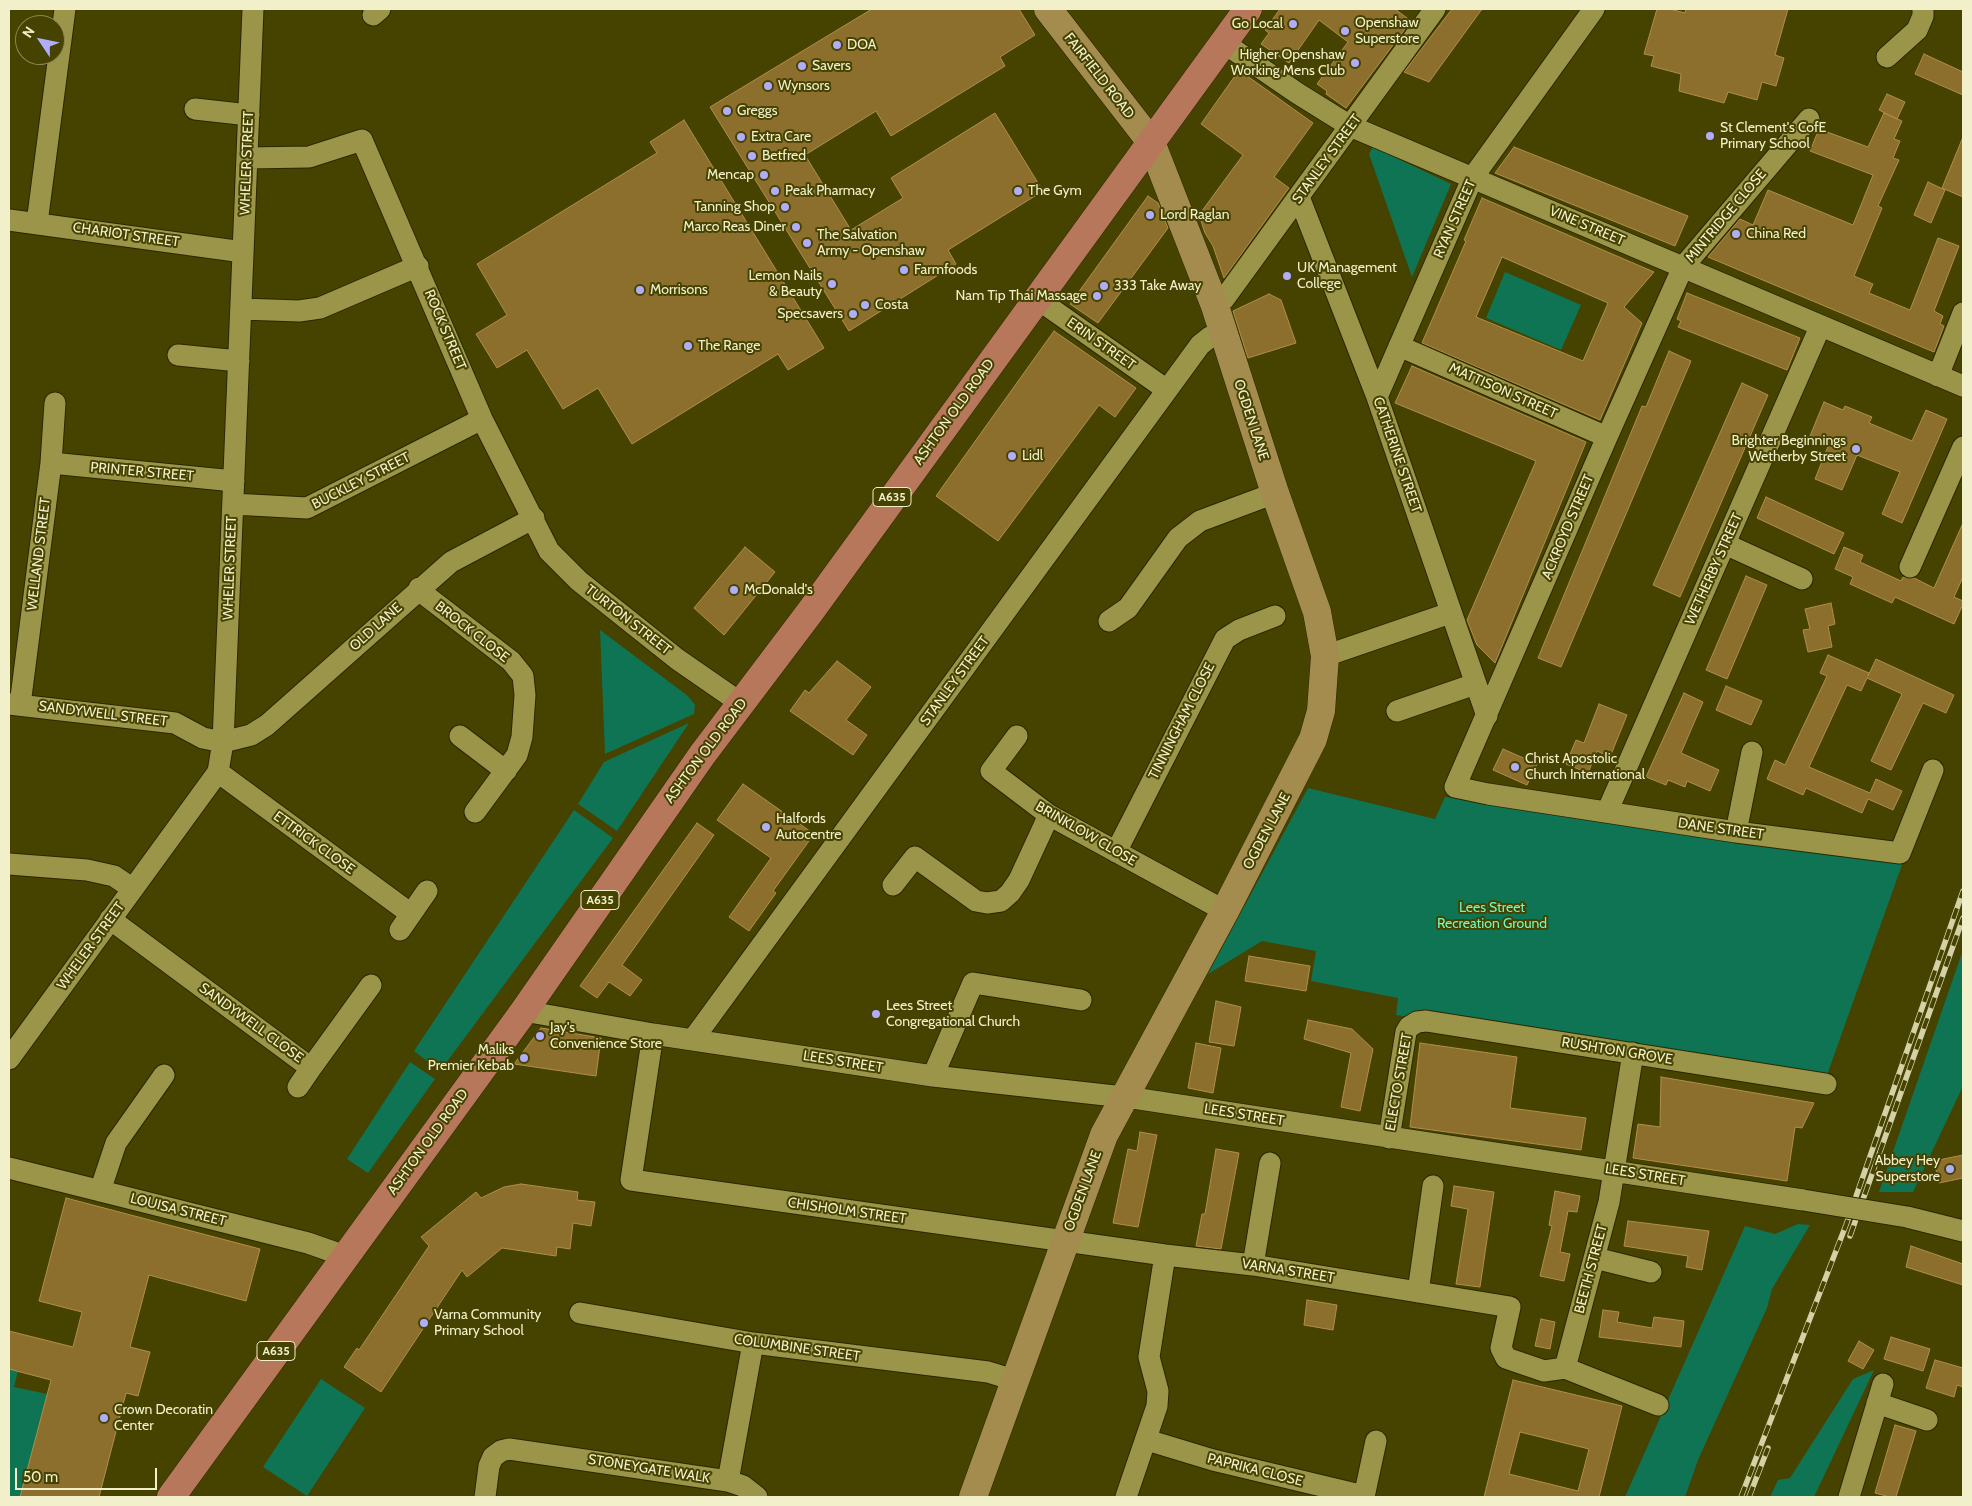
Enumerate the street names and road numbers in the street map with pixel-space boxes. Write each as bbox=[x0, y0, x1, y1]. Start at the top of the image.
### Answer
street label: FAIRFIELD ROAD bbox=[1060, 30, 1138, 122]
street label: WHELER STREET bbox=[237, 111, 257, 215]
street label: STANLEY STREET bbox=[1289, 111, 1365, 207]
street label: MINTRIDGE CLOSE bbox=[1682, 166, 1770, 266]
street label: RYAN STREET bbox=[1430, 177, 1480, 261]
street label: VINE STREET bbox=[1547, 203, 1627, 249]
street label: CHARIOT STREET bbox=[72, 219, 180, 251]
street label: ROCK STREET bbox=[420, 287, 470, 373]
street label: ERIN STREET bbox=[1063, 314, 1139, 374]
street label: ASHTON OLD ROAD bbox=[910, 356, 998, 468]
street label: MATTISON STREET bbox=[1446, 360, 1560, 422]
street label: OGDEN LANE bbox=[1230, 377, 1272, 463]
street label: CATHERINE STREET bbox=[1369, 395, 1425, 515]
street label: BUCKLEY STREET bbox=[309, 449, 413, 513]
street label: PRINTER STREET bbox=[90, 459, 194, 485]
street label: ACKROYD STREET bbox=[1538, 472, 1598, 582]
road number: A635 bbox=[873, 488, 911, 507]
street label: WELLAND STREET bbox=[24, 496, 54, 612]
street label: WETHERBY STREET bbox=[1682, 510, 1746, 628]
street label: WHELER STREET bbox=[220, 516, 240, 620]
street label: TURTON STREET bbox=[582, 581, 674, 659]
street label: BROCK CLOSE bbox=[432, 598, 512, 666]
street label: OLD LANE bbox=[346, 599, 406, 655]
street label: STANLEY STREET bbox=[917, 633, 993, 729]
street label: TINNINGHAM CLOSE bbox=[1145, 660, 1219, 782]
street label: ASHTON OLD ROAD bbox=[661, 695, 751, 807]
street label: SANDYWELL STREET bbox=[38, 698, 168, 730]
street label: OGDEN LANE bbox=[1240, 790, 1294, 872]
street label: BRINKLOW CLOSE bbox=[1032, 798, 1140, 870]
street label: ETTRICK CLOSE bbox=[270, 808, 358, 878]
street label: DANE STREET bbox=[1677, 815, 1765, 843]
road number: A635 bbox=[581, 890, 619, 910]
street label: WHELER STREET bbox=[54, 899, 128, 993]
street label: SANDYWELL CLOSE bbox=[196, 980, 306, 1066]
street label: ELECTO STREET bbox=[1382, 1032, 1416, 1132]
street label: RUSHTON GROVE bbox=[1560, 1034, 1674, 1068]
street label: LEES STREET bbox=[802, 1047, 884, 1077]
street label: ASHTON OLD ROAD bbox=[384, 1086, 472, 1198]
street label: LEES STREET bbox=[1203, 1100, 1285, 1130]
street label: OGDEN LANE bbox=[1061, 1148, 1105, 1234]
street label: LEES STREET bbox=[1604, 1160, 1686, 1190]
street label: LOUISA STREET bbox=[128, 1190, 228, 1230]
street label: CHISHOLM STREET bbox=[787, 1194, 907, 1228]
street label: BEETH STREET bbox=[1571, 1223, 1611, 1315]
street label: VARNA STREET bbox=[1240, 1255, 1336, 1287]
street label: COLUMBINE STREET bbox=[733, 1331, 861, 1365]
road number: A635 bbox=[257, 1342, 295, 1360]
street label: PAPRIKA CLOSE bbox=[1206, 1450, 1304, 1490]
street label: STONEYGATE WALK bbox=[587, 1451, 711, 1487]

